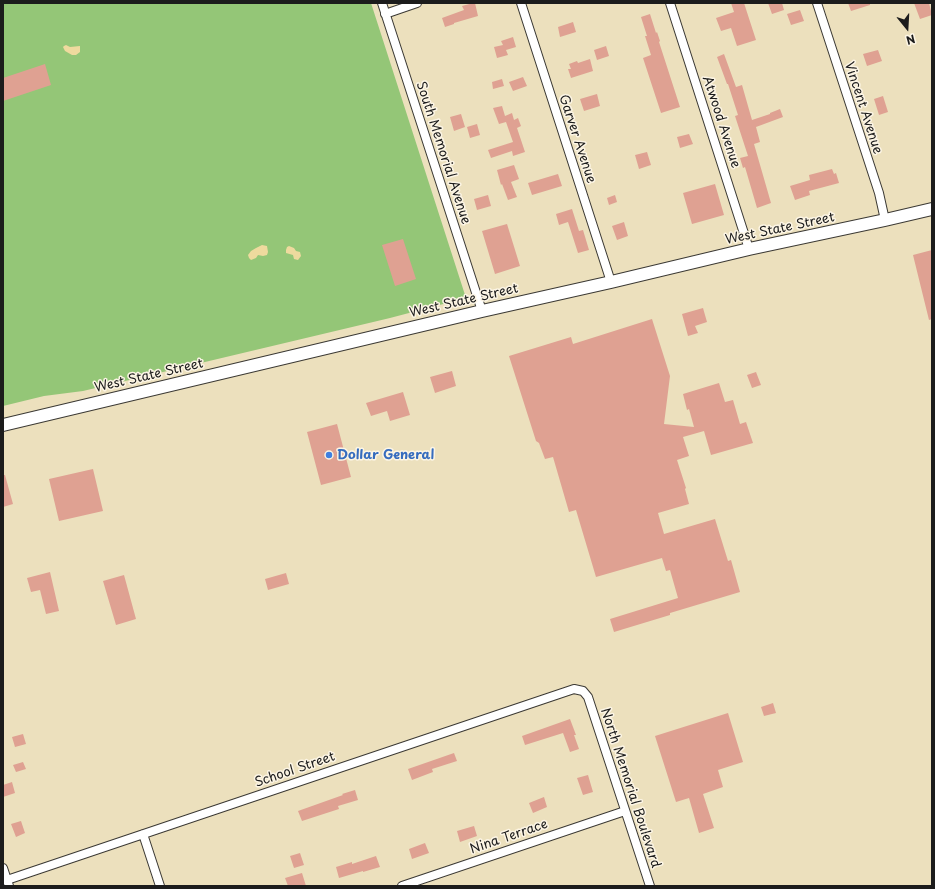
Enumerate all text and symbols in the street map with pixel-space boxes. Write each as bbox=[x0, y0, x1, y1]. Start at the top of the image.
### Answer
north arrow bbox=[887, 8, 927, 48]
text: N bbox=[904, 30, 918, 49]
street label: Vincent Avenue bbox=[841, 60, 885, 156]
street label: Atwood Avenue bbox=[699, 74, 743, 170]
street label: South Memorial Avenue bbox=[413, 80, 473, 226]
street label: Garver Avenue bbox=[555, 93, 599, 185]
street label: West State Street bbox=[724, 210, 836, 248]
street label: West State Street bbox=[408, 281, 520, 321]
street label: West State Street bbox=[93, 356, 205, 396]
place label: Dollar General bbox=[337, 447, 434, 463]
marker: Dollar General bbox=[324, 450, 334, 460]
street label: North Memorial Boulevard bbox=[597, 706, 663, 870]
street label: School Street bbox=[253, 749, 337, 791]
street label: Nina Terrace bbox=[468, 816, 550, 858]

